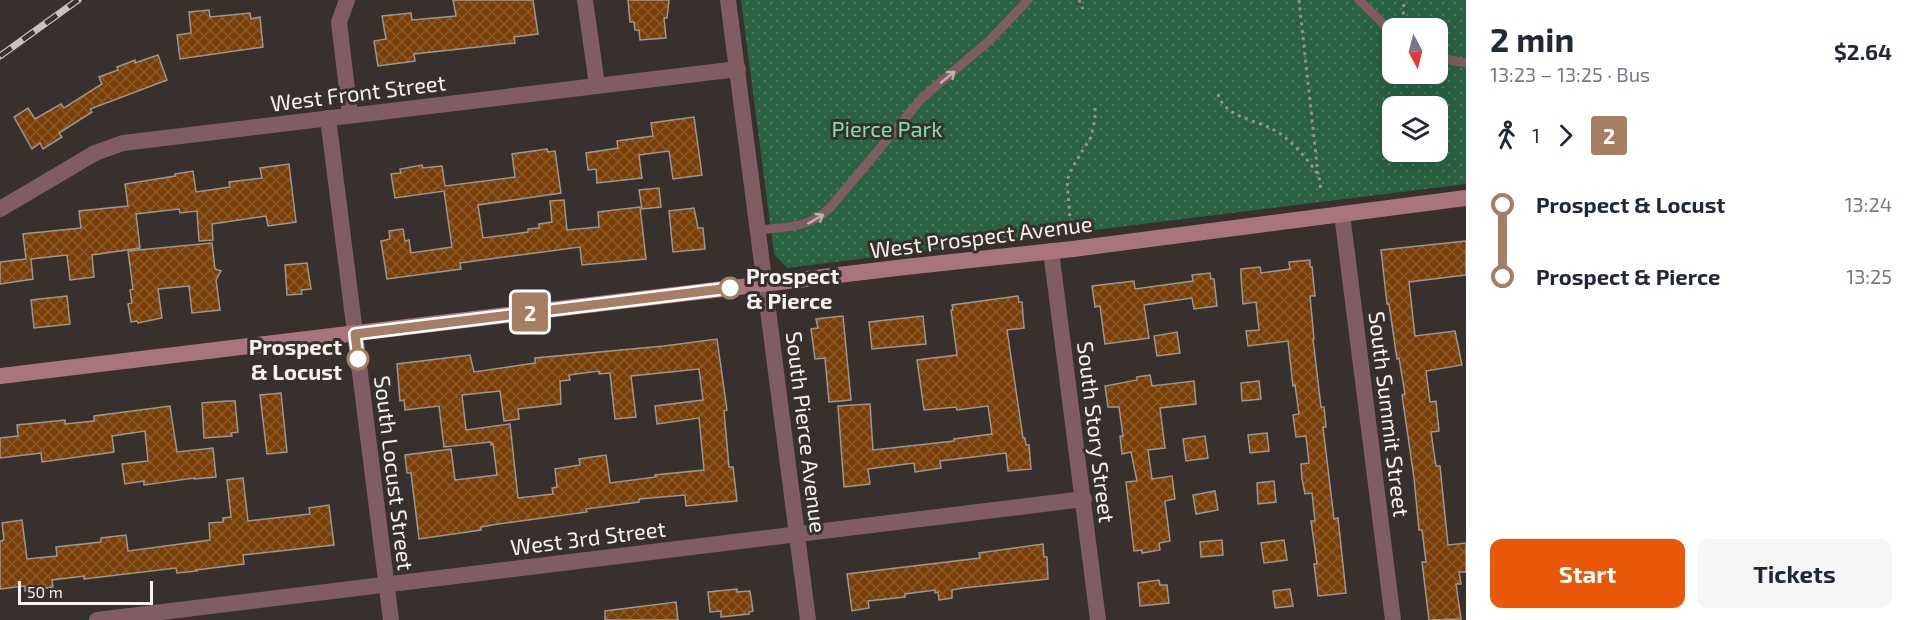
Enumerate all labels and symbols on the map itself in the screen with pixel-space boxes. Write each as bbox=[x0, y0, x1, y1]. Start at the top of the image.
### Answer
north arrow bbox=[1382, 18, 1448, 84]
street label: West Front Street bbox=[269, 68, 447, 116]
one-way arrow bbox=[939, 70, 955, 83]
park label: Pierce Park bbox=[831, 115, 943, 141]
street label: West Prospect Avenue bbox=[868, 209, 1094, 263]
one-way arrow bbox=[807, 212, 824, 224]
place label: Prospect & Pierce bbox=[746, 262, 839, 313]
marker: Prospect & Pierce bbox=[719, 277, 741, 299]
line badge: 2 bbox=[510, 292, 550, 332]
street label: South Summit Street bbox=[1364, 310, 1416, 518]
street label: South Pierce Avenue bbox=[782, 330, 832, 534]
place label: Prospect & Locust bbox=[249, 333, 342, 384]
street label: South Story Street bbox=[1073, 340, 1121, 524]
marker: Prospect & Locust bbox=[347, 348, 369, 370]
street label: South Locust Street bbox=[370, 374, 420, 572]
street label: West 3rd Street bbox=[509, 515, 667, 559]
scale bar bbox=[18, 578, 153, 606]

